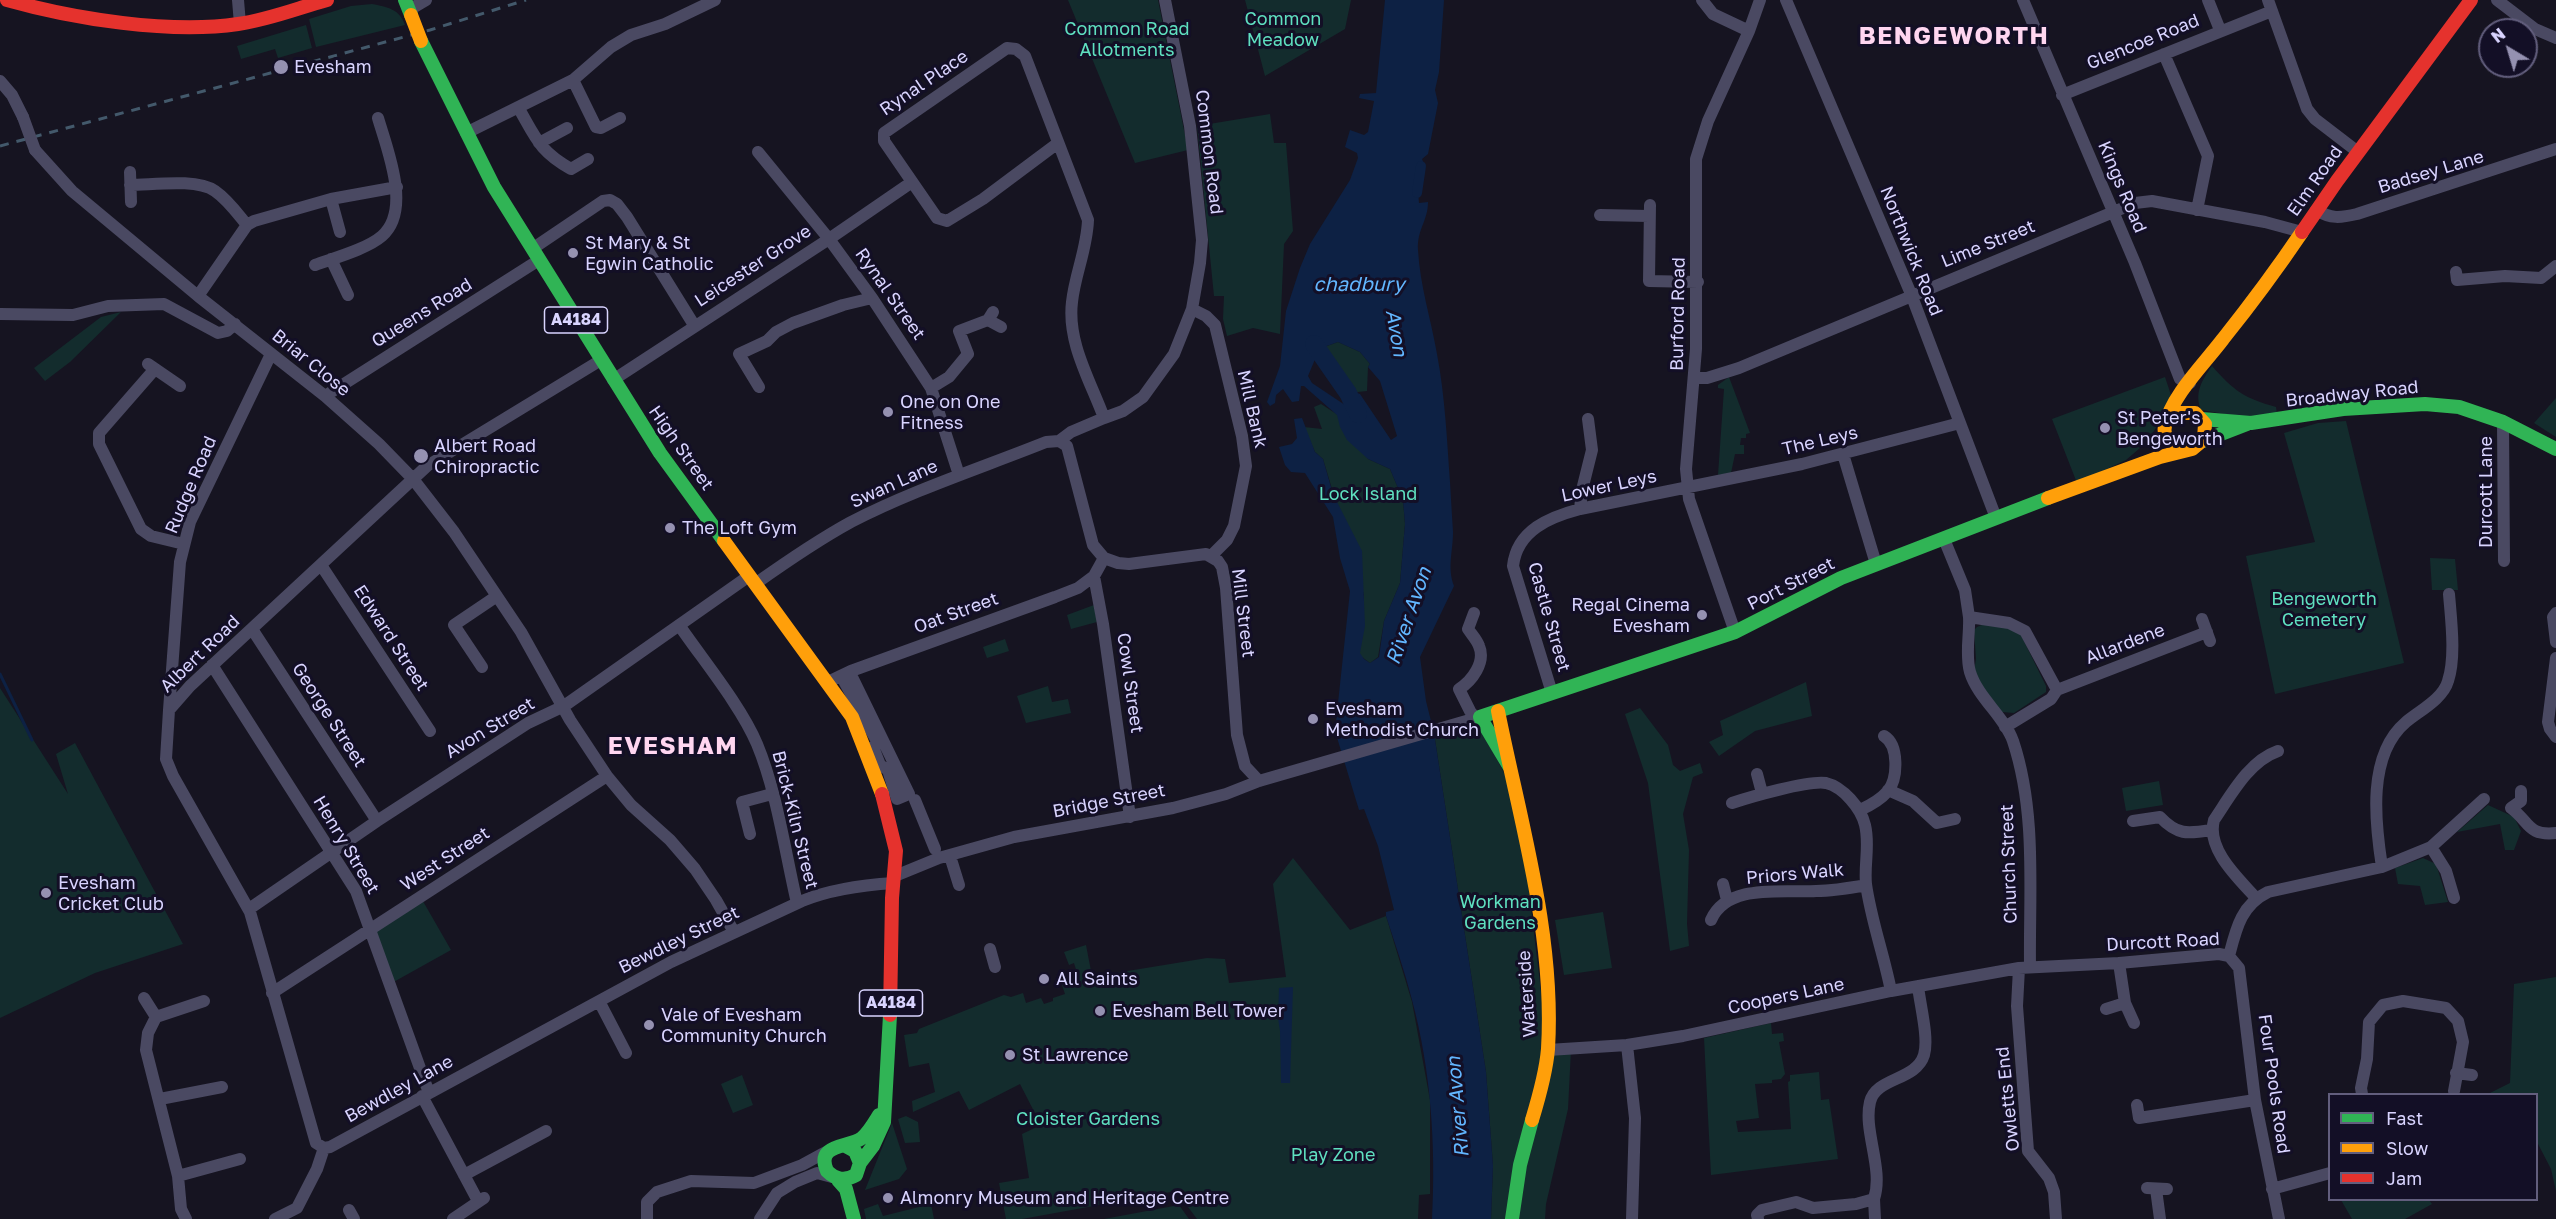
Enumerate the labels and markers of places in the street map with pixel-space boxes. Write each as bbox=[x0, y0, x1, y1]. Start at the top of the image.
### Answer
place label: Evesham bbox=[294, 56, 372, 78]
marker: Evesham bbox=[272, 58, 290, 76]
place label: St Mary & St Egwin Catholic bbox=[585, 232, 714, 274]
marker: St Mary & St Egwin Catholic bbox=[566, 246, 580, 260]
place label: One on One Fitness bbox=[900, 391, 1001, 434]
marker: One on One Fitness bbox=[881, 405, 895, 419]
place label: St Peter's Bengeworth bbox=[2117, 407, 2223, 450]
marker: St Peter's Bengeworth bbox=[2098, 421, 2112, 435]
place label: Albert Road Chiropractic bbox=[434, 435, 539, 478]
marker: Albert Road Chiropractic bbox=[412, 447, 430, 465]
place label: The Loft Gym bbox=[682, 517, 797, 539]
marker: The Loft Gym bbox=[663, 521, 677, 535]
place label: Regal Cinema Evesham bbox=[1571, 594, 1690, 636]
marker: Regal Cinema Evesham bbox=[1695, 608, 1709, 622]
place label: Evesham Methodist Church bbox=[1325, 698, 1479, 740]
marker: Evesham Methodist Church bbox=[1306, 712, 1320, 726]
place label: Evesham Cricket Club bbox=[58, 872, 164, 914]
marker: Evesham Cricket Club bbox=[39, 886, 53, 900]
place label: All Saints bbox=[1056, 968, 1138, 990]
marker: All Saints bbox=[1037, 972, 1051, 986]
place label: Evesham Bell Tower bbox=[1112, 1000, 1285, 1022]
place label: Vale of Evesham Community Church bbox=[661, 1004, 827, 1046]
marker: Evesham Bell Tower bbox=[1093, 1004, 1107, 1018]
marker: Vale of Evesham Community Church bbox=[642, 1018, 656, 1032]
place label: St Lawrence bbox=[1022, 1044, 1128, 1066]
marker: St Lawrence bbox=[1003, 1048, 1017, 1062]
place label: Almonry Museum and Heritage Centre bbox=[900, 1187, 1229, 1209]
marker: Almonry Museum and Heritage Centre bbox=[881, 1191, 895, 1205]

